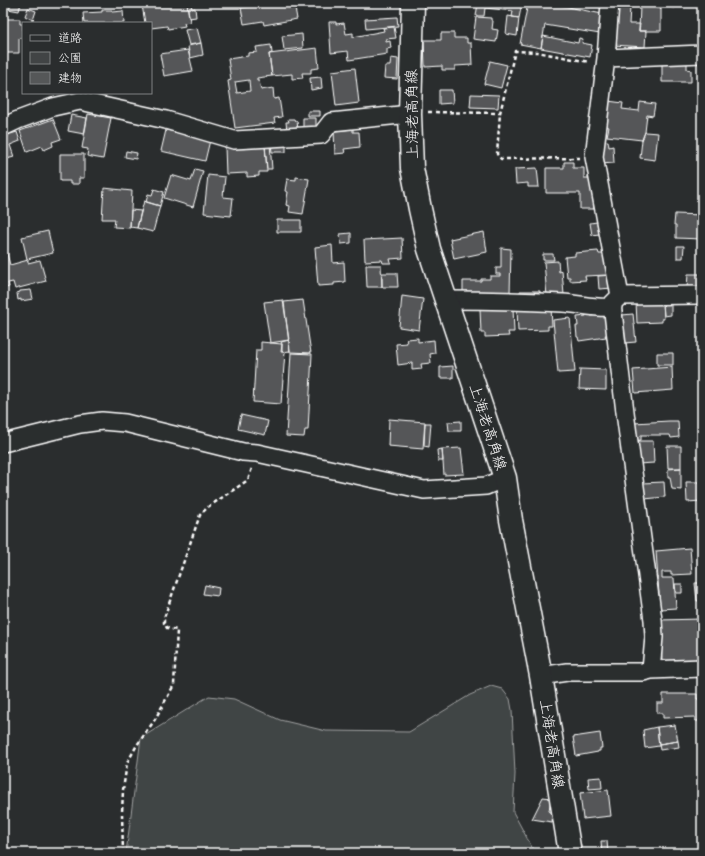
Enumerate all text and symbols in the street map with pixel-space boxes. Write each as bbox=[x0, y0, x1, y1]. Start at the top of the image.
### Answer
legend bbox=[22, 22, 152, 94]
text: 道路 bbox=[58, 32, 82, 47]
text: 公園 bbox=[58, 52, 82, 67]
street label: 上海老高角線 bbox=[403, 69, 424, 159]
text: 建物 bbox=[58, 72, 82, 87]
street label: 上海老高角線 bbox=[464, 382, 510, 473]
street label: 上海老高角線 bbox=[534, 698, 567, 790]

